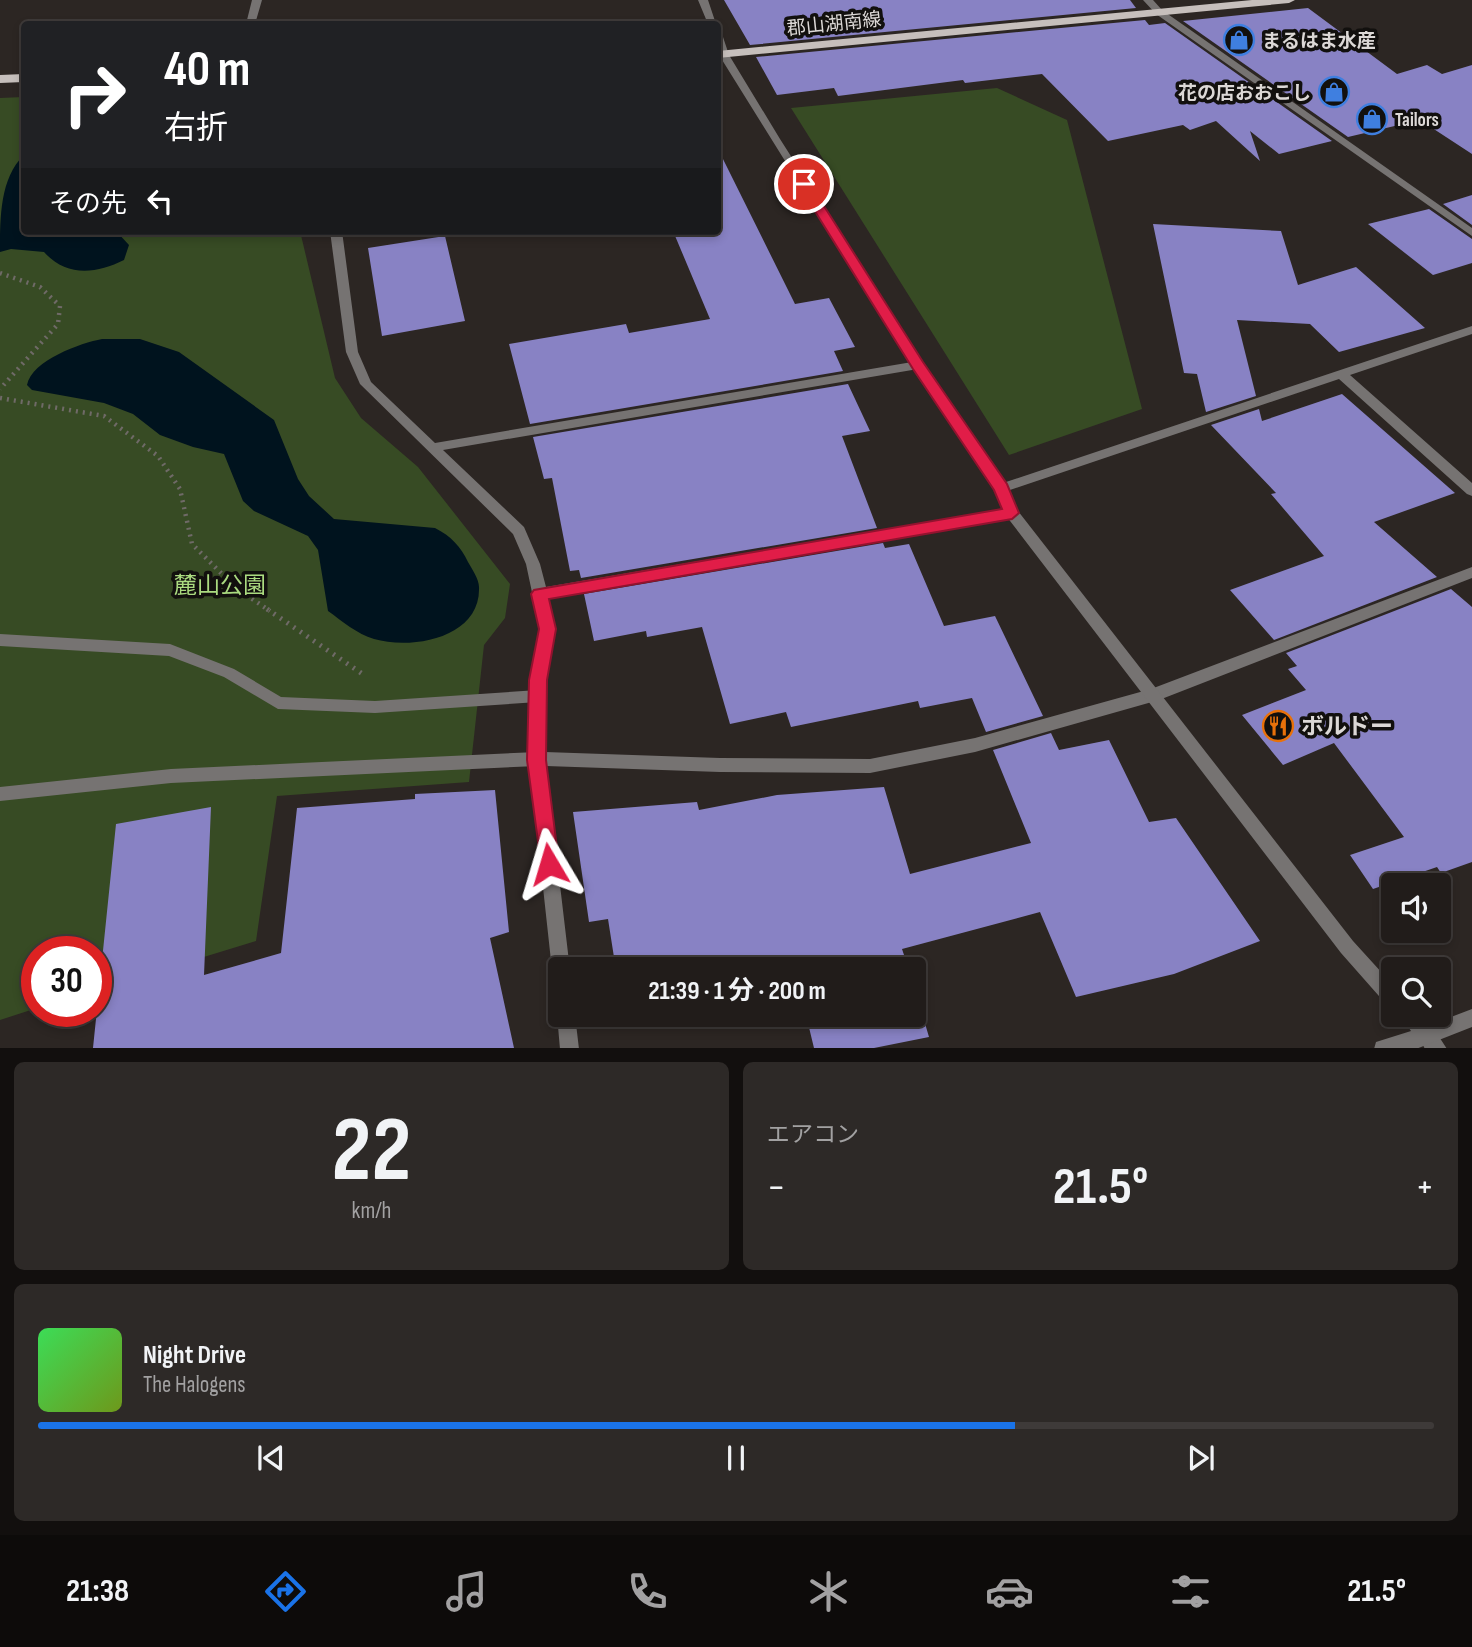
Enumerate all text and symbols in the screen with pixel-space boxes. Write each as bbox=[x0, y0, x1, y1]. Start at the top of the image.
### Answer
street label: 郡山湖南線 bbox=[786, 8, 883, 41]
shop icon: まるはま水産 bbox=[1222, 23, 1256, 57]
place label: まるはま水産 bbox=[1262, 30, 1376, 53]
text: 40 m bbox=[164, 41, 250, 100]
icon: right bbox=[49, 49, 140, 140]
shop icon: 花の店おおこし bbox=[1317, 75, 1351, 109]
place label: 花の店おおこし bbox=[1178, 82, 1311, 105]
shop icon: Tailors bbox=[1355, 102, 1389, 136]
text: 右折 bbox=[164, 109, 228, 148]
place label: Tailors bbox=[1395, 109, 1439, 132]
pin bbox=[774, 154, 834, 214]
icon: arrive bbox=[785, 165, 823, 203]
icon: left bbox=[141, 182, 179, 220]
text: その先 bbox=[49, 189, 127, 220]
park label: 麓山公園 bbox=[174, 572, 266, 600]
restaurant icon: ボルドー bbox=[1261, 709, 1295, 743]
place label: ボルドー bbox=[1301, 713, 1393, 741]
position arrow bbox=[512, 827, 586, 901]
map controls bbox=[1381, 873, 1451, 1027]
button: sound bbox=[1381, 873, 1451, 943]
speed limit sign: 30 bbox=[21, 936, 112, 1027]
button: search bbox=[1381, 957, 1451, 1027]
text: 21:39 · 1 分 · 200 m bbox=[648, 976, 826, 1007]
text: 22 bbox=[332, 1097, 411, 1206]
text: エアコン bbox=[767, 1121, 859, 1149]
text: 21.5° bbox=[1053, 1156, 1148, 1219]
text: − bbox=[767, 1165, 786, 1210]
text: + bbox=[1415, 1165, 1434, 1210]
text: km/h bbox=[352, 1197, 391, 1225]
text: Night Drive bbox=[143, 1340, 246, 1371]
text: The Halogens bbox=[143, 1371, 246, 1399]
icon: previous bbox=[252, 1439, 290, 1477]
icon: pause bbox=[717, 1439, 755, 1477]
icon: next bbox=[1182, 1439, 1220, 1477]
icon: directions bbox=[261, 1567, 310, 1616]
icon: music bbox=[442, 1567, 491, 1616]
icon: phone bbox=[623, 1567, 672, 1616]
icon: climate bbox=[804, 1567, 853, 1616]
icon: car bbox=[985, 1567, 1034, 1616]
icon: filters bbox=[1166, 1567, 1215, 1616]
text: 21:38 bbox=[66, 1572, 129, 1611]
text: 21.5° bbox=[1347, 1572, 1406, 1611]

